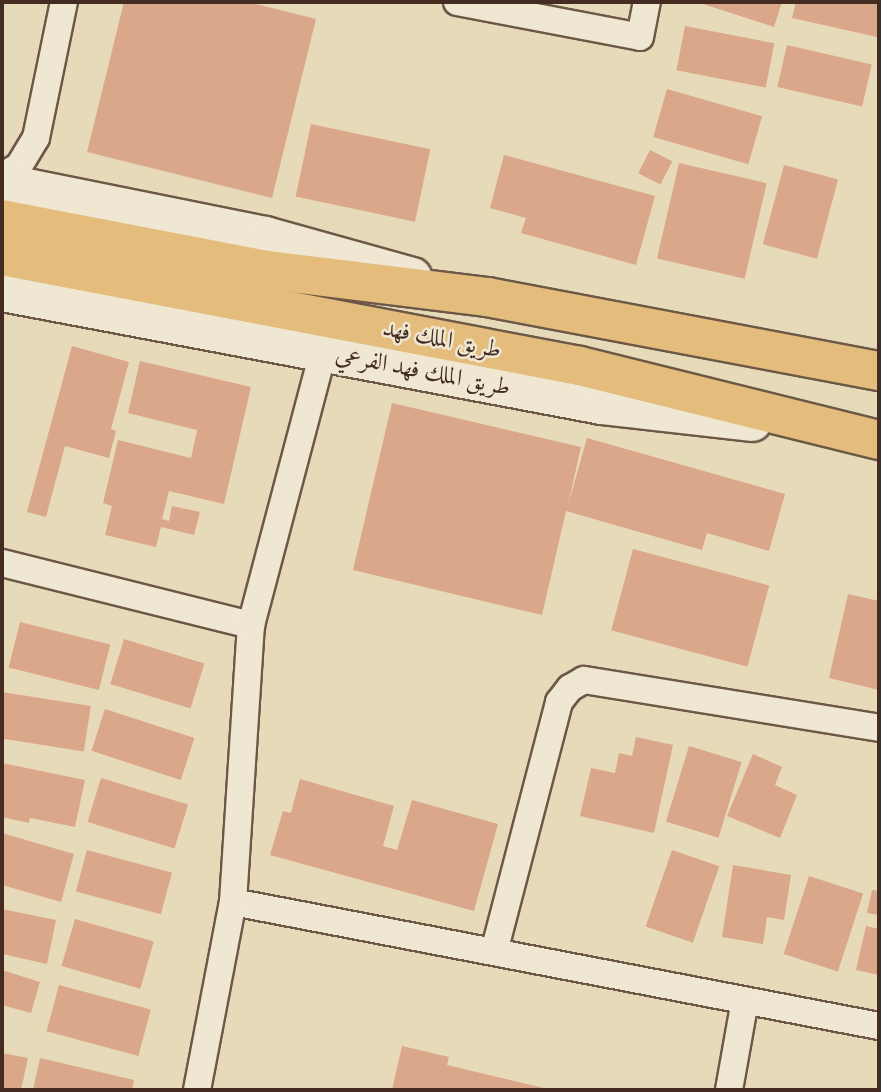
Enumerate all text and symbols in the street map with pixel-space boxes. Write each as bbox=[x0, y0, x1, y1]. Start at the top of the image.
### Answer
street label: طريق الملك فهد bbox=[380, 313, 504, 365]
street label: طريق الملك فهد الفرعي bbox=[333, 340, 513, 402]

